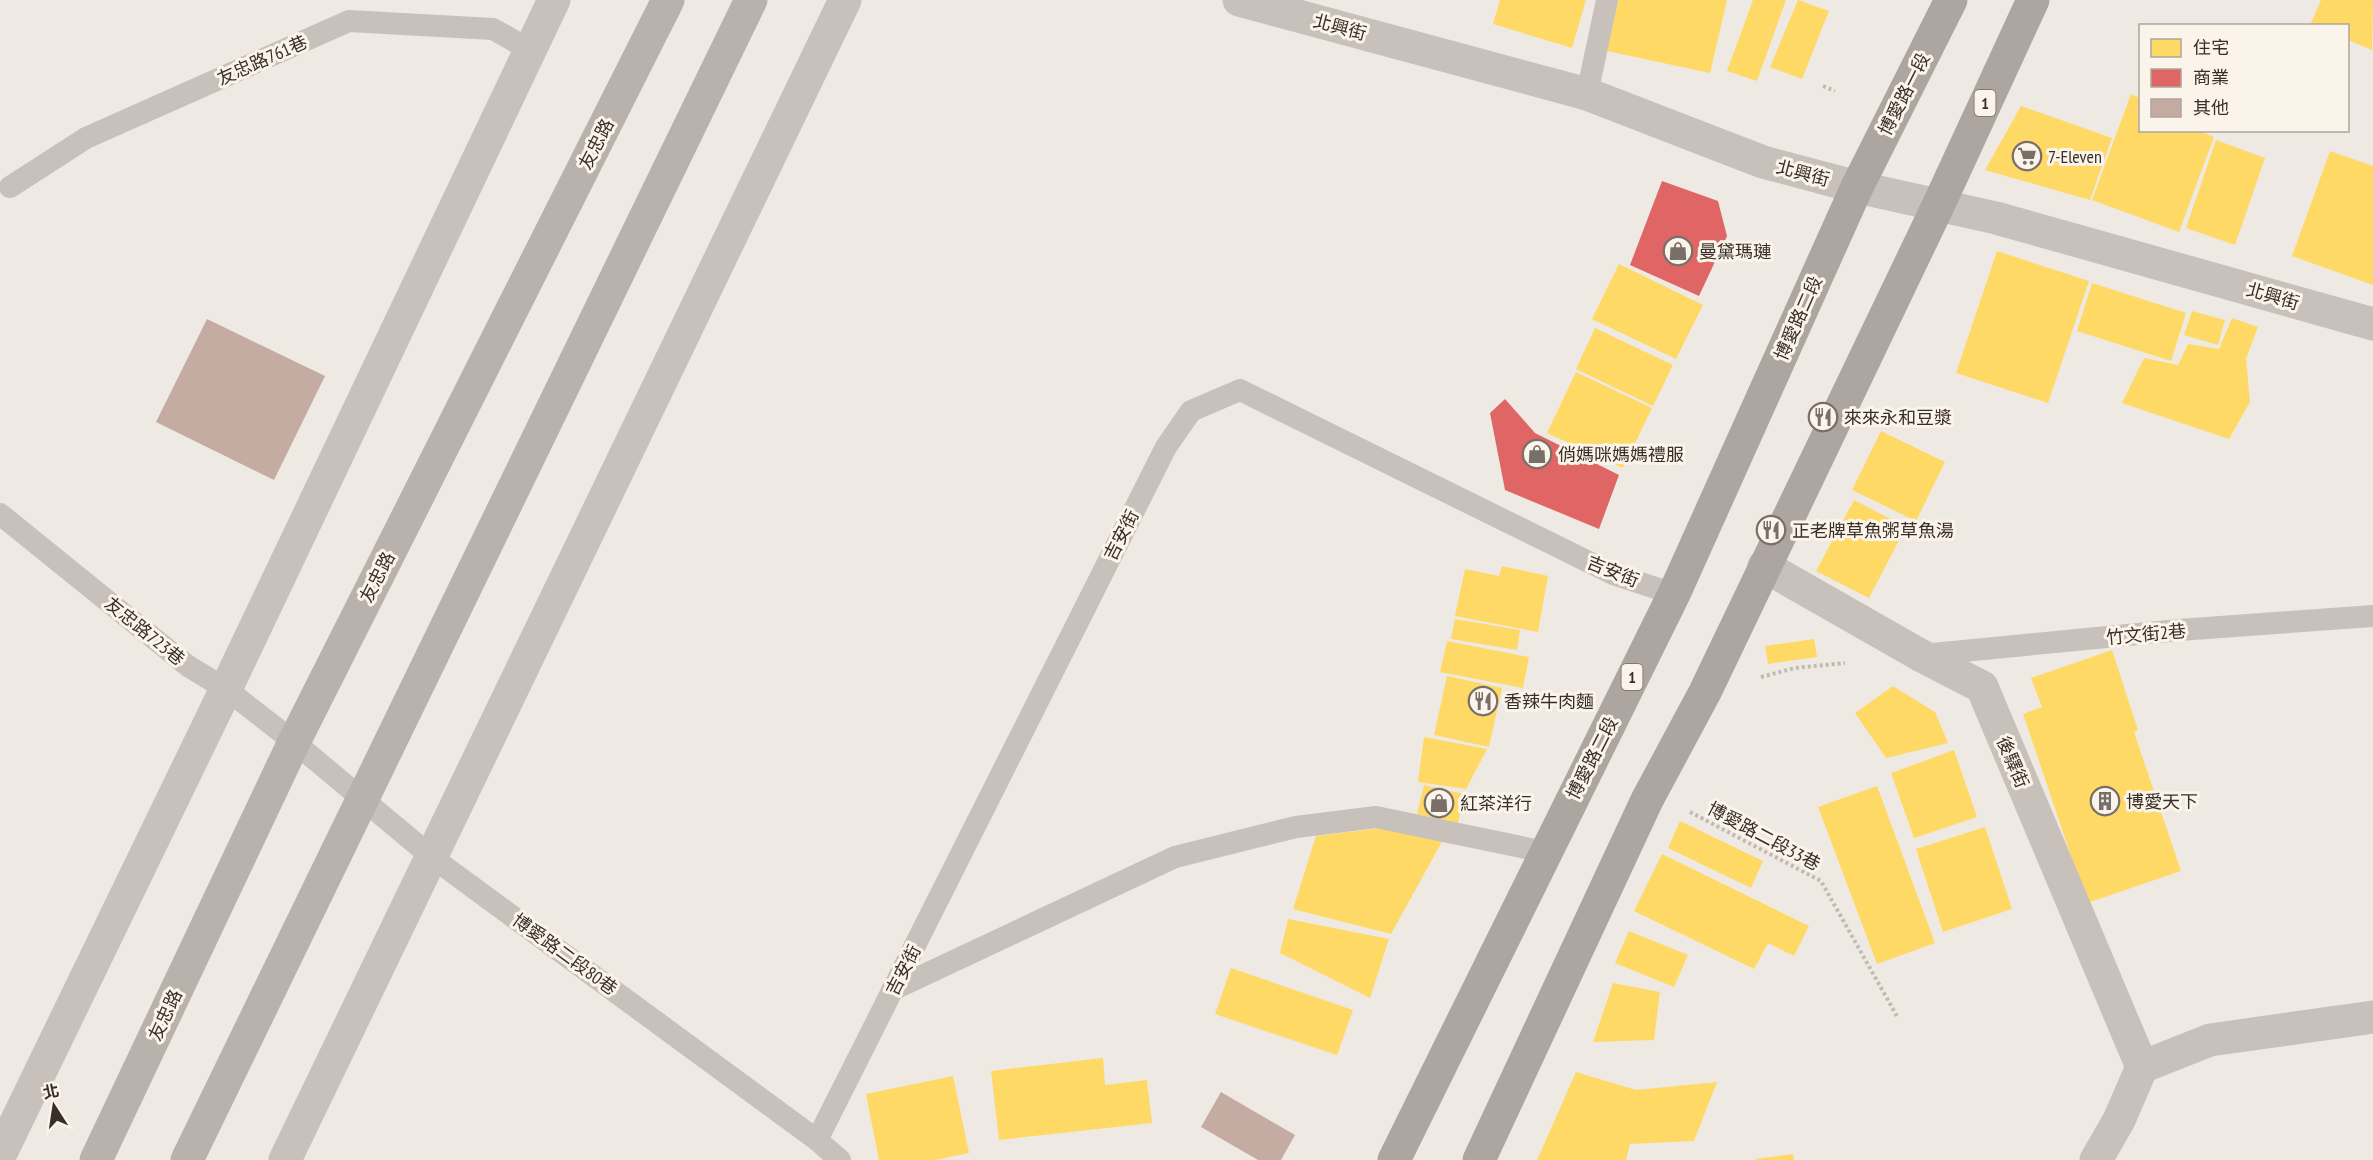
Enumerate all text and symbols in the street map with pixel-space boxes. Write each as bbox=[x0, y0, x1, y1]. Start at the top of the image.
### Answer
street label: 北興街 bbox=[1311, 9, 1369, 45]
legend bbox=[2139, 24, 2349, 132]
street label: 友忠路761巷 bbox=[213, 30, 311, 90]
text: 住宅 bbox=[2193, 36, 2229, 59]
street label: 博愛路一段 bbox=[1873, 49, 1935, 139]
text: 商業 bbox=[2193, 66, 2229, 89]
road number: 1 bbox=[1974, 90, 1996, 116]
text: 其他 bbox=[2193, 96, 2229, 119]
street label: 友忠路 bbox=[573, 115, 619, 173]
supermarket icon: 7-Eleven bbox=[2011, 140, 2043, 172]
place label: 7-Eleven bbox=[2048, 145, 2102, 168]
street label: 北興街 bbox=[1774, 155, 1832, 191]
shop icon: 曼黛瑪璉 bbox=[1662, 235, 1694, 267]
place label: 曼黛瑪璉 bbox=[1699, 240, 1771, 263]
street label: 博愛路二段 bbox=[1769, 272, 1827, 364]
street label: 北興街 bbox=[2244, 278, 2302, 314]
restaurant icon: 來來永和豆漿 bbox=[1807, 401, 1839, 433]
place label: 來來永和豆漿 bbox=[1844, 406, 1952, 429]
shop icon: 俏媽咪媽媽禮服 bbox=[1521, 438, 1553, 470]
place label: 俏媽咪媽媽禮服 bbox=[1558, 443, 1684, 466]
street label: 吉安街 bbox=[1098, 506, 1144, 564]
restaurant icon: 正老牌草魚粥草魚湯 bbox=[1755, 514, 1787, 546]
place label: 正老牌草魚粥草魚湯 bbox=[1792, 519, 1954, 542]
street label: 友忠路 bbox=[354, 548, 400, 606]
street label: 吉安街 bbox=[1584, 550, 1642, 592]
street label: 友忠路723巷 bbox=[100, 592, 190, 670]
street label: 竹文街2巷 bbox=[2105, 619, 2187, 649]
road number: 1 bbox=[1622, 664, 1642, 690]
restaurant icon: 香辣牛肉麵 bbox=[1467, 685, 1499, 717]
place label: 香辣牛肉麵 bbox=[1504, 690, 1594, 713]
street label: 博愛路二段 bbox=[1561, 713, 1623, 803]
street label: 後驛街 bbox=[1992, 733, 2034, 791]
building icon: 博愛天下 bbox=[2089, 785, 2121, 817]
shop icon: 紅茶洋行 bbox=[1423, 787, 1455, 819]
place label: 博愛天下 bbox=[2126, 790, 2198, 813]
place label: 紅茶洋行 bbox=[1460, 792, 1532, 815]
street label: 博愛路二段33巷 bbox=[1704, 797, 1824, 875]
street label: 博愛路二段80巷 bbox=[508, 908, 622, 1000]
street label: 吉安街 bbox=[880, 941, 926, 999]
street label: 友忠路 bbox=[143, 986, 187, 1044]
north arrow bbox=[24, 1076, 84, 1136]
text: 北 bbox=[41, 1080, 61, 1103]

